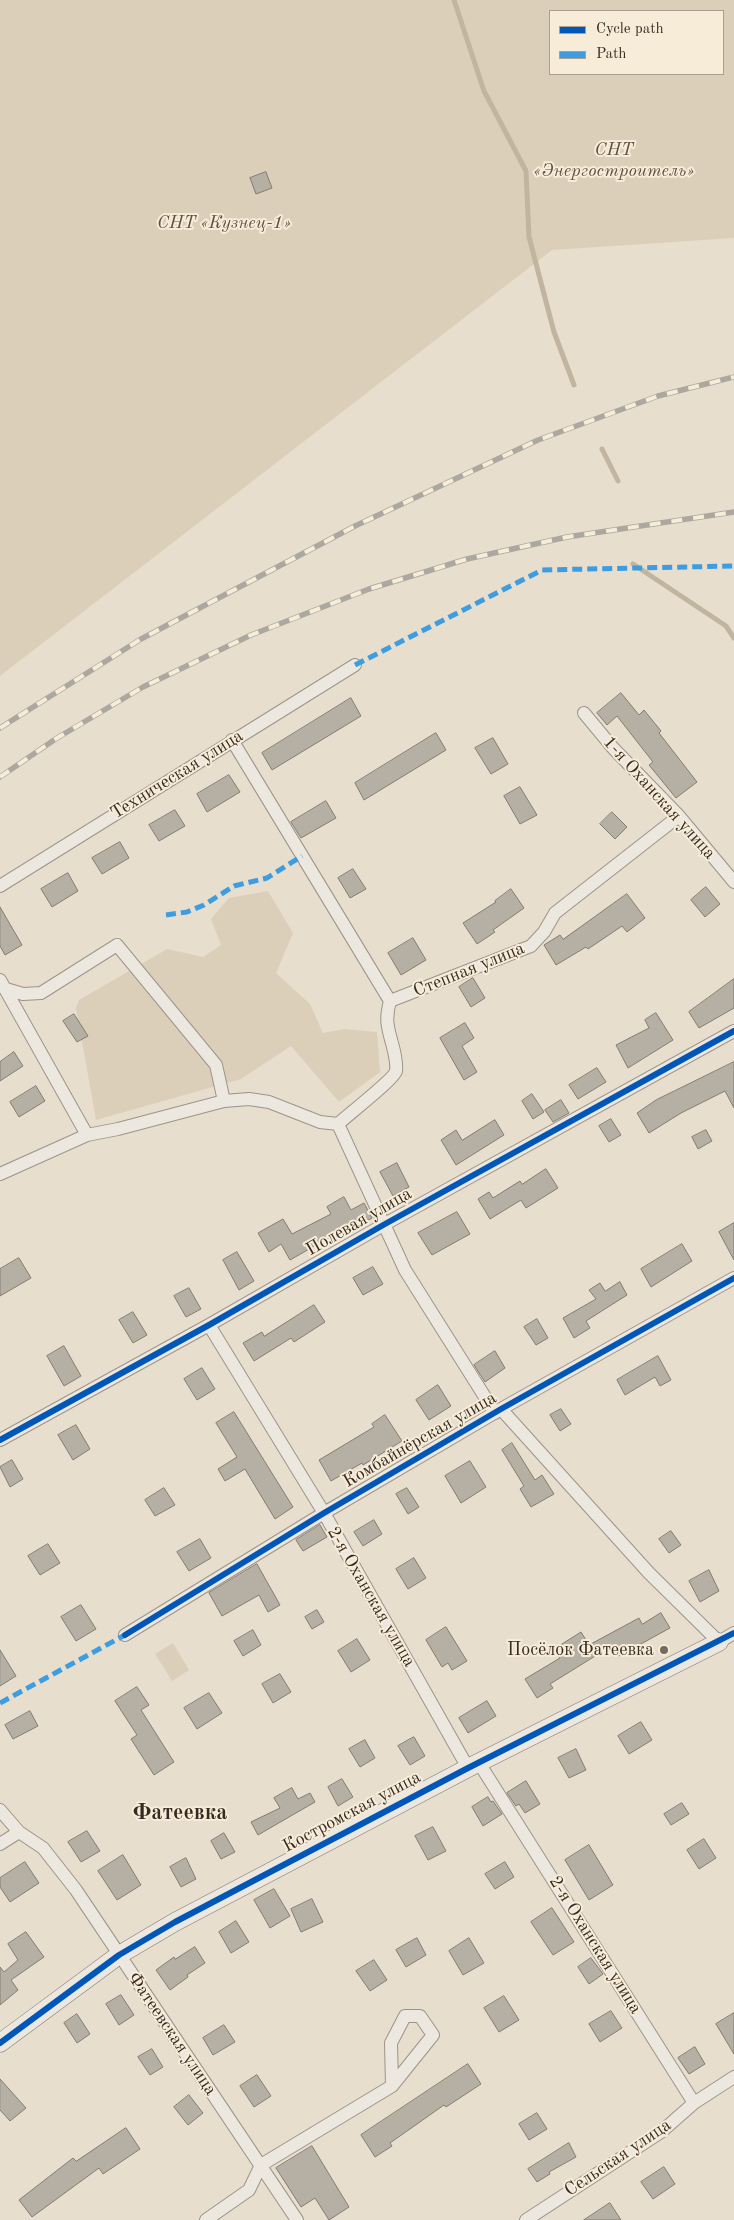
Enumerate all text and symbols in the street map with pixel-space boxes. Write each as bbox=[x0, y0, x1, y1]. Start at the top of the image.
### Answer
legend bbox=[549, 10, 724, 75]
text: Cycle path bbox=[596, 22, 664, 37]
text: Path bbox=[596, 47, 626, 62]
park label: СНТ «Энергостроитель» bbox=[534, 139, 694, 182]
park label: СНТ «Кузнец-1» bbox=[157, 212, 291, 234]
street label: Техническая улица bbox=[107, 725, 247, 825]
street label: 1-я Оханская улица bbox=[598, 732, 720, 864]
street label: Степная улица bbox=[410, 938, 528, 1002]
street label: Полевая улица bbox=[302, 1183, 416, 1261]
street label: Комбайнёрская улица bbox=[339, 1387, 501, 1493]
street label: 2-я Оханская улица bbox=[322, 1523, 420, 1671]
place label: Посёлок Фатеевка bbox=[507, 1639, 654, 1661]
marker: Посёлок Фатеевка bbox=[658, 1644, 670, 1656]
street label: Костромская улица bbox=[279, 1766, 425, 1858]
district label: Фатеевка bbox=[132, 1800, 228, 1826]
street label: 2-я Оханская улица bbox=[544, 1872, 646, 2018]
street label: Фатеевская улица bbox=[123, 1968, 221, 2100]
street label: Сельская улица bbox=[561, 2114, 675, 2202]

